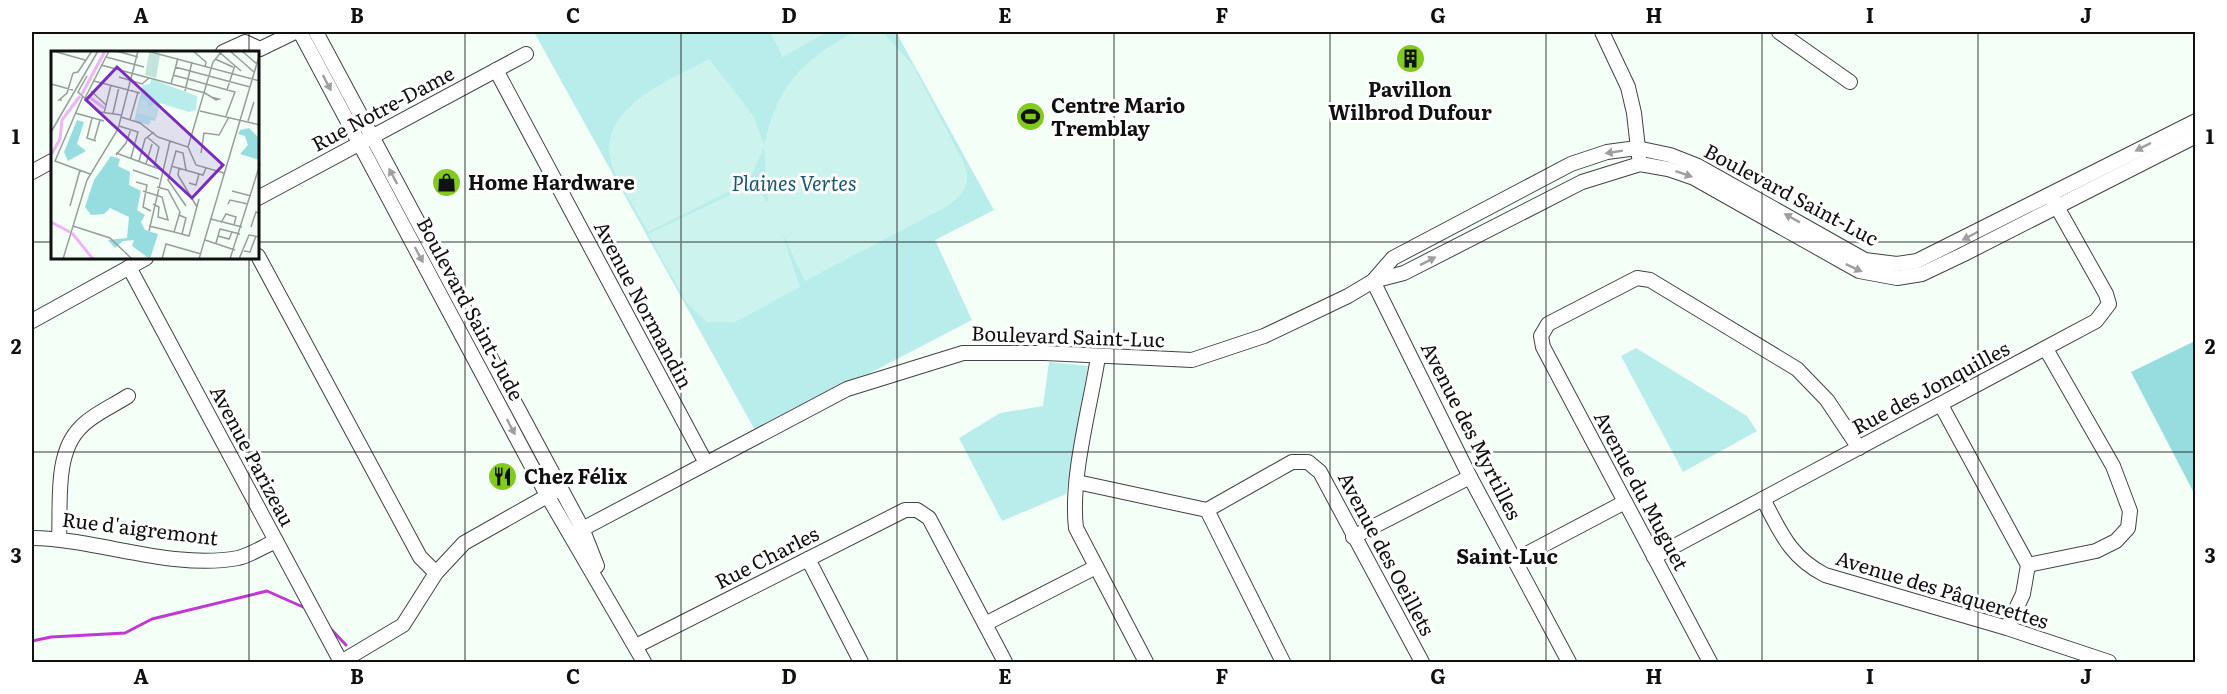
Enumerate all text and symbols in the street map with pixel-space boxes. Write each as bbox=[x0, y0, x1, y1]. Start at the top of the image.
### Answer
text: A bbox=[133, 0, 149, 29]
text: B bbox=[350, 0, 364, 29]
text: C bbox=[566, 0, 580, 29]
text: D bbox=[781, 0, 797, 29]
text: E bbox=[998, 0, 1012, 29]
text: F bbox=[1216, 0, 1229, 29]
text: G bbox=[1430, 0, 1446, 29]
text: H bbox=[1646, 0, 1662, 29]
text: I bbox=[1866, 0, 1874, 29]
text: J bbox=[2080, 0, 2092, 29]
building icon: Pavillon Wilbrod Dufour bbox=[1394, 43, 1426, 75]
inset map bbox=[51, 51, 260, 260]
street label: Rue Notre-Dame bbox=[305, 57, 459, 157]
place label: Pavillon Wilbrod Dufour bbox=[1328, 73, 1492, 126]
one-way arrow bbox=[322, 75, 332, 92]
place label: Centre Mario Tremblay bbox=[1051, 89, 1185, 142]
sports icon: Centre Mario Tremblay bbox=[1014, 101, 1046, 133]
text: 1 bbox=[12, 120, 20, 150]
text: 1 bbox=[2206, 120, 2214, 150]
street label: Boulevard Saint-Luc bbox=[1699, 135, 1885, 252]
one-way arrow bbox=[2135, 142, 2152, 152]
one-way arrow bbox=[1604, 147, 1623, 156]
place label: Home Hardware bbox=[468, 166, 635, 196]
shop icon: Home Hardware bbox=[431, 167, 463, 199]
park label: Plaines Vertes bbox=[732, 167, 856, 197]
one-way arrow bbox=[388, 168, 398, 185]
one-way arrow bbox=[1675, 170, 1693, 180]
street label: Boulevard Saint-Jude bbox=[411, 211, 533, 405]
one-way arrow bbox=[1783, 213, 1800, 223]
street label: Avenue Normandin bbox=[588, 215, 702, 393]
one-way arrow bbox=[1961, 231, 1978, 241]
one-way arrow bbox=[414, 247, 424, 264]
one-way arrow bbox=[1419, 256, 1436, 265]
one-way arrow bbox=[1846, 264, 1863, 273]
street label: Boulevard Saint-Luc bbox=[971, 317, 1165, 353]
text: 2 bbox=[11, 330, 22, 360]
text: 2 bbox=[2205, 330, 2216, 360]
street label: Rue des Jonquilles bbox=[1846, 332, 2014, 440]
street label: Avenue des Myrtilles bbox=[1415, 336, 1531, 524]
street label: Avenue Parizeau bbox=[204, 379, 304, 531]
street label: Avenue du Muguet bbox=[1588, 405, 1697, 575]
one-way arrow bbox=[506, 419, 516, 436]
place label: Chez Félix bbox=[524, 460, 627, 490]
restaurant icon: Chez Félix bbox=[487, 461, 519, 493]
street label: Avenue des Oeillets bbox=[1332, 466, 1444, 640]
street label: Rue d'aigremont bbox=[61, 503, 220, 551]
street label: Rue Charles bbox=[709, 517, 823, 595]
text: 3 bbox=[10, 539, 22, 569]
district label: Saint-Luc bbox=[1456, 539, 1558, 570]
text: 3 bbox=[2204, 539, 2216, 569]
street label: Avenue des Pâquerettes bbox=[1832, 541, 2053, 635]
text: A bbox=[133, 660, 149, 690]
text: B bbox=[350, 660, 364, 690]
text: C bbox=[566, 660, 580, 690]
text: D bbox=[781, 660, 797, 690]
text: E bbox=[998, 660, 1012, 690]
text: F bbox=[1216, 660, 1229, 690]
text: G bbox=[1430, 660, 1446, 690]
text: H bbox=[1646, 660, 1662, 690]
text: I bbox=[1866, 660, 1874, 690]
text: J bbox=[2080, 660, 2092, 690]

